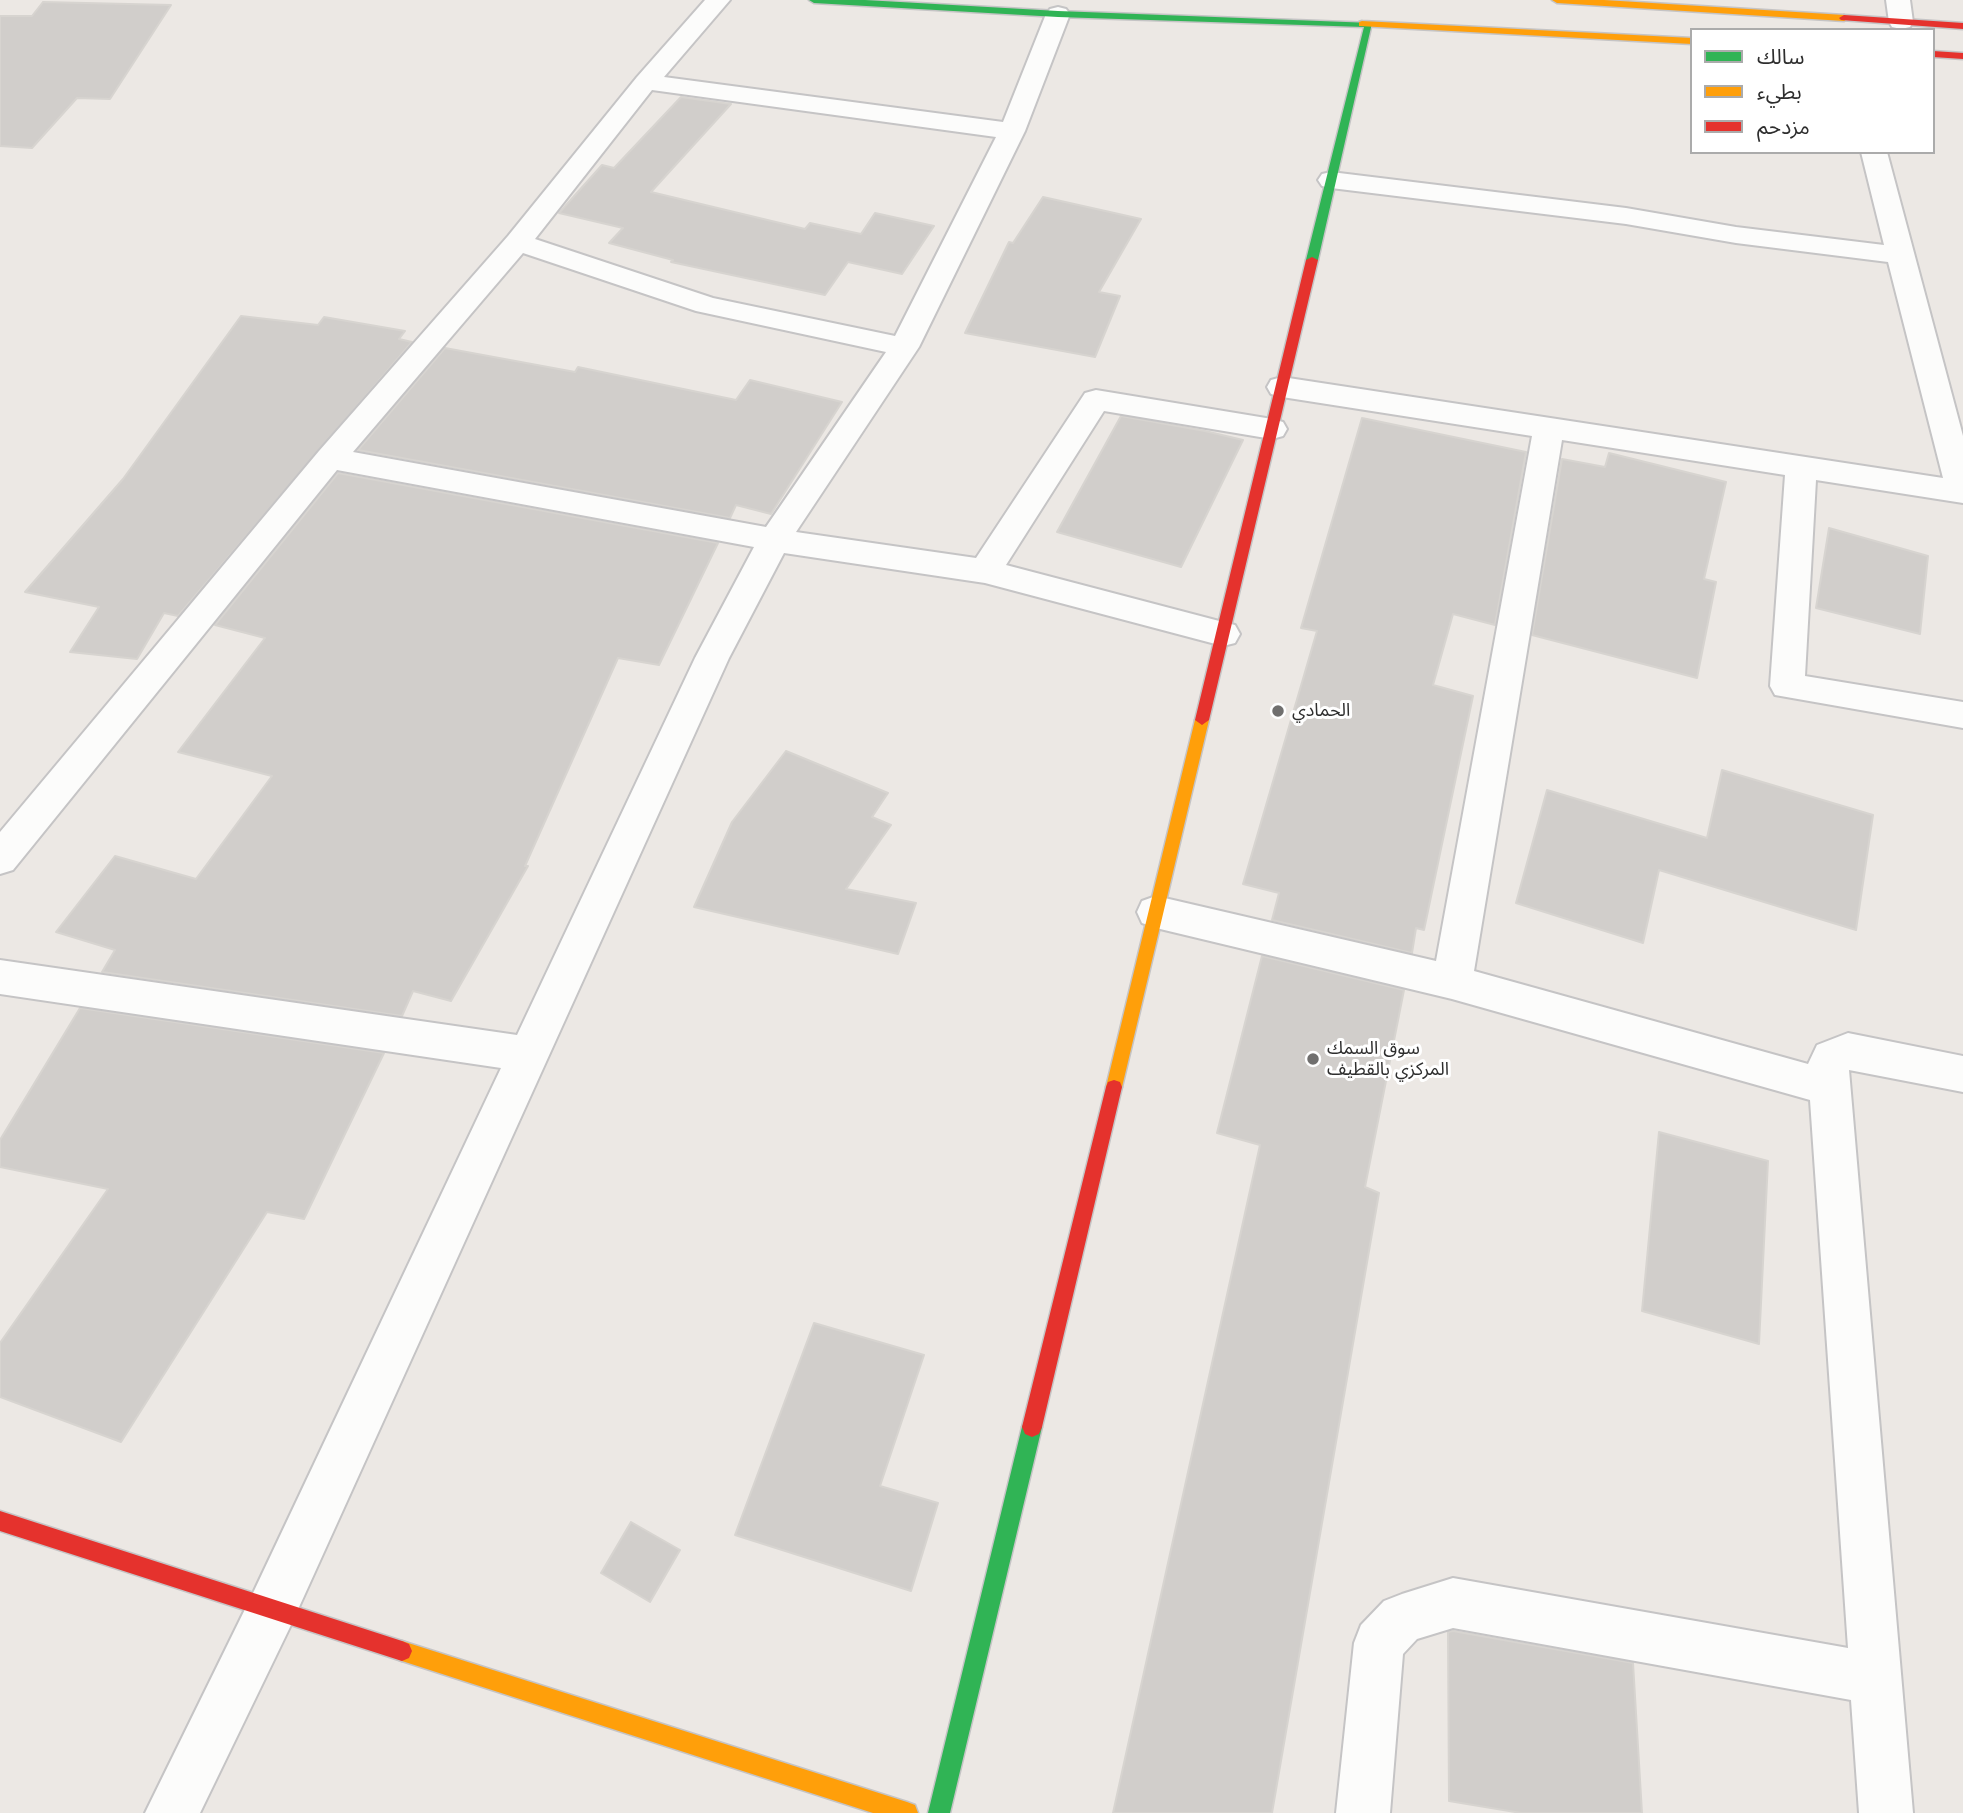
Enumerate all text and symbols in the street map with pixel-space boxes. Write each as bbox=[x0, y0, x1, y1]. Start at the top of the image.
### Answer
legend bbox=[1690, 28, 1935, 154]
text: سالك bbox=[1757, 45, 1804, 68]
text: بطيء bbox=[1757, 80, 1802, 103]
text: مزدحم bbox=[1757, 115, 1810, 138]
place label: الحمادي bbox=[1292, 700, 1350, 722]
marker: الحمادي bbox=[1270, 703, 1286, 719]
place label: سوق السمك المركزي بالقطيف bbox=[1327, 1038, 1449, 1080]
marker: سوق السمك المركزي بالقطيف bbox=[1305, 1051, 1321, 1067]

